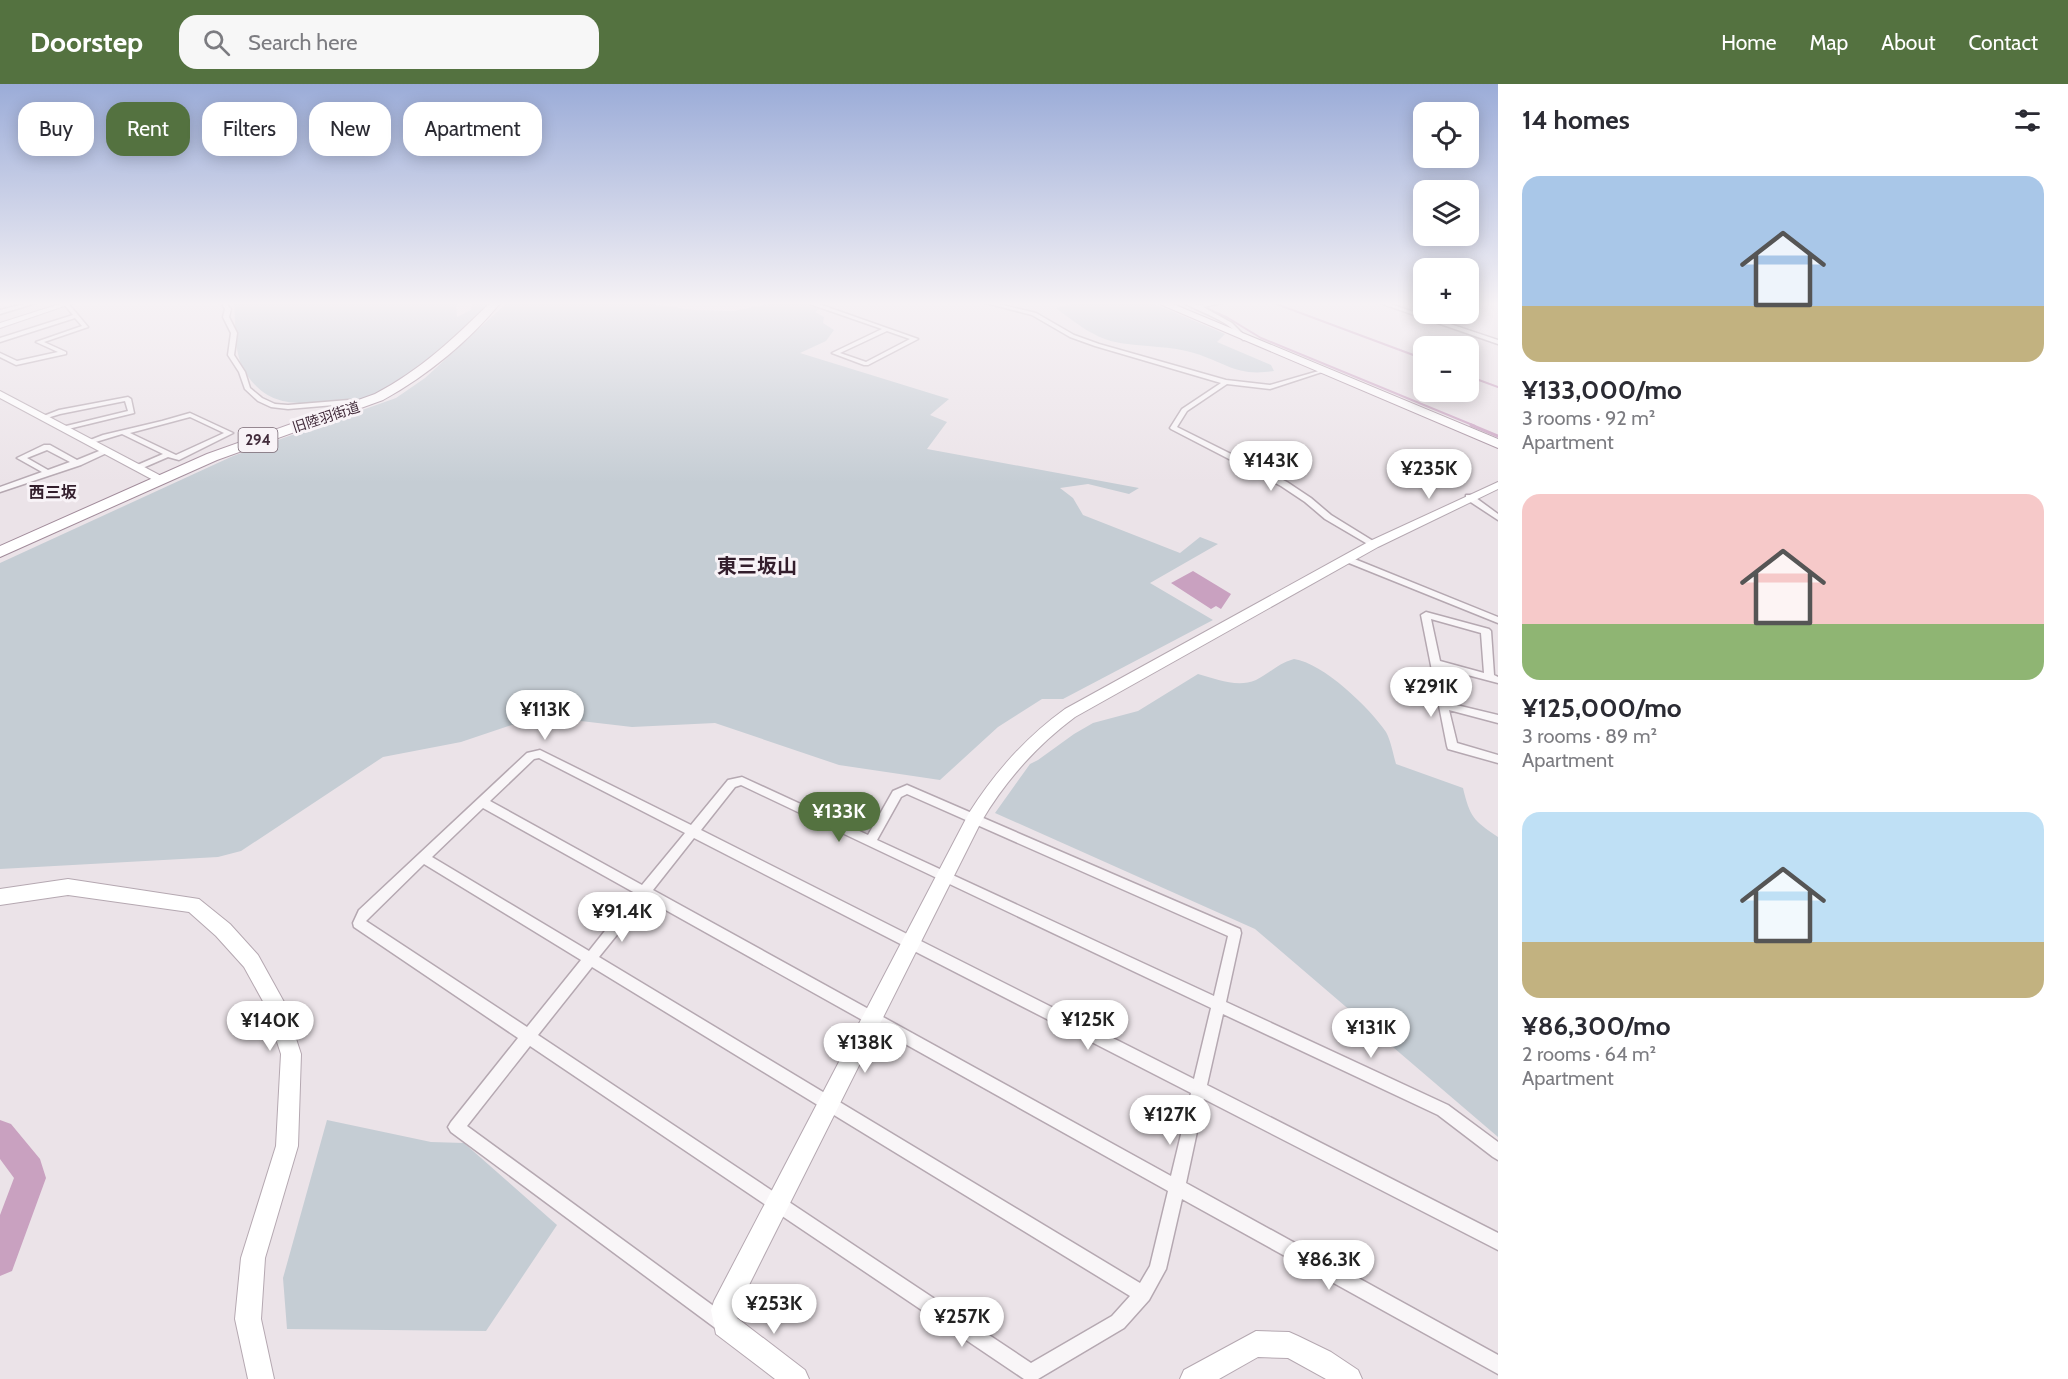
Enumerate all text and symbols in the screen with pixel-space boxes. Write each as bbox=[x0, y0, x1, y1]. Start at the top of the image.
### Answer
search box bbox=[179, 15, 599, 69]
text: Doorstep bbox=[30, 25, 143, 59]
icon: search bbox=[200, 26, 233, 59]
text: Search here bbox=[248, 29, 357, 56]
text: Home bbox=[1721, 30, 1777, 55]
text: Map bbox=[1810, 30, 1848, 55]
text: About bbox=[1881, 30, 1935, 55]
text: Contact bbox=[1968, 30, 2038, 55]
chip: Buy bbox=[18, 102, 94, 156]
chip: Rent bbox=[106, 102, 190, 156]
chip: Filters bbox=[202, 102, 297, 156]
chip: New bbox=[309, 102, 391, 156]
chip: Apartment bbox=[403, 102, 542, 156]
map controls bbox=[1413, 102, 1479, 402]
button: locate bbox=[1413, 102, 1479, 168]
text: 14 homes bbox=[1522, 104, 1630, 136]
icon: filters bbox=[2011, 104, 2044, 137]
button: layers bbox=[1413, 180, 1479, 246]
icon: home bbox=[1729, 215, 1837, 323]
button: + bbox=[1413, 258, 1479, 324]
button: − bbox=[1413, 336, 1479, 402]
text: ¥133,000/mo bbox=[1522, 374, 1682, 406]
street label: 旧陸羽街道 bbox=[290, 398, 362, 436]
text: 3 rooms · 92 m² bbox=[1522, 406, 1655, 430]
road number: 294 bbox=[238, 428, 278, 452]
text: Apartment bbox=[1522, 430, 1614, 454]
pin: ¥143K bbox=[1229, 441, 1313, 492]
text: ¥143K bbox=[1243, 448, 1299, 472]
pin: ¥235K bbox=[1387, 449, 1471, 500]
text: ¥235K bbox=[1401, 456, 1457, 480]
district label: 西三坂 bbox=[29, 483, 77, 502]
icon: home bbox=[1729, 533, 1837, 641]
district label: 東三坂山 bbox=[717, 554, 797, 578]
pin: ¥291K bbox=[1389, 667, 1473, 718]
text: ¥291K bbox=[1404, 674, 1458, 698]
pin: ¥113K bbox=[503, 690, 587, 741]
text: ¥125,000/mo bbox=[1522, 692, 1682, 724]
text: ¥113K bbox=[520, 697, 570, 721]
text: 3 rooms · 89 m² bbox=[1522, 724, 1657, 748]
text: Apartment bbox=[1522, 748, 1614, 772]
pin: ¥133K bbox=[797, 792, 881, 843]
text: ¥133K bbox=[812, 799, 866, 823]
icon: home bbox=[1729, 851, 1837, 959]
pin: ¥91.4K bbox=[573, 892, 671, 943]
text: ¥91.4K bbox=[592, 899, 652, 923]
pin: ¥125K bbox=[1046, 1000, 1130, 1051]
pin: ¥140K bbox=[228, 1001, 312, 1052]
text: ¥125K bbox=[1061, 1007, 1115, 1031]
text: ¥140K bbox=[241, 1008, 299, 1032]
pin: ¥131K bbox=[1329, 1008, 1413, 1059]
text: ¥86,300/mo bbox=[1522, 1010, 1671, 1042]
text: ¥131K bbox=[1346, 1015, 1396, 1039]
pin: ¥138K bbox=[823, 1023, 907, 1074]
text: ¥138K bbox=[838, 1030, 892, 1054]
text: 2 rooms · 64 m² bbox=[1522, 1042, 1656, 1066]
text: Apartment bbox=[1522, 1066, 1614, 1090]
pin: ¥127K bbox=[1128, 1095, 1212, 1146]
text: ¥127K bbox=[1144, 1102, 1196, 1126]
pin: ¥86.3K bbox=[1280, 1240, 1378, 1291]
text: ¥86.3K bbox=[1297, 1247, 1361, 1271]
pin: ¥253K bbox=[732, 1284, 816, 1335]
text: ¥253K bbox=[746, 1291, 802, 1315]
pin: ¥257K bbox=[920, 1297, 1004, 1348]
text: ¥257K bbox=[934, 1304, 990, 1328]

